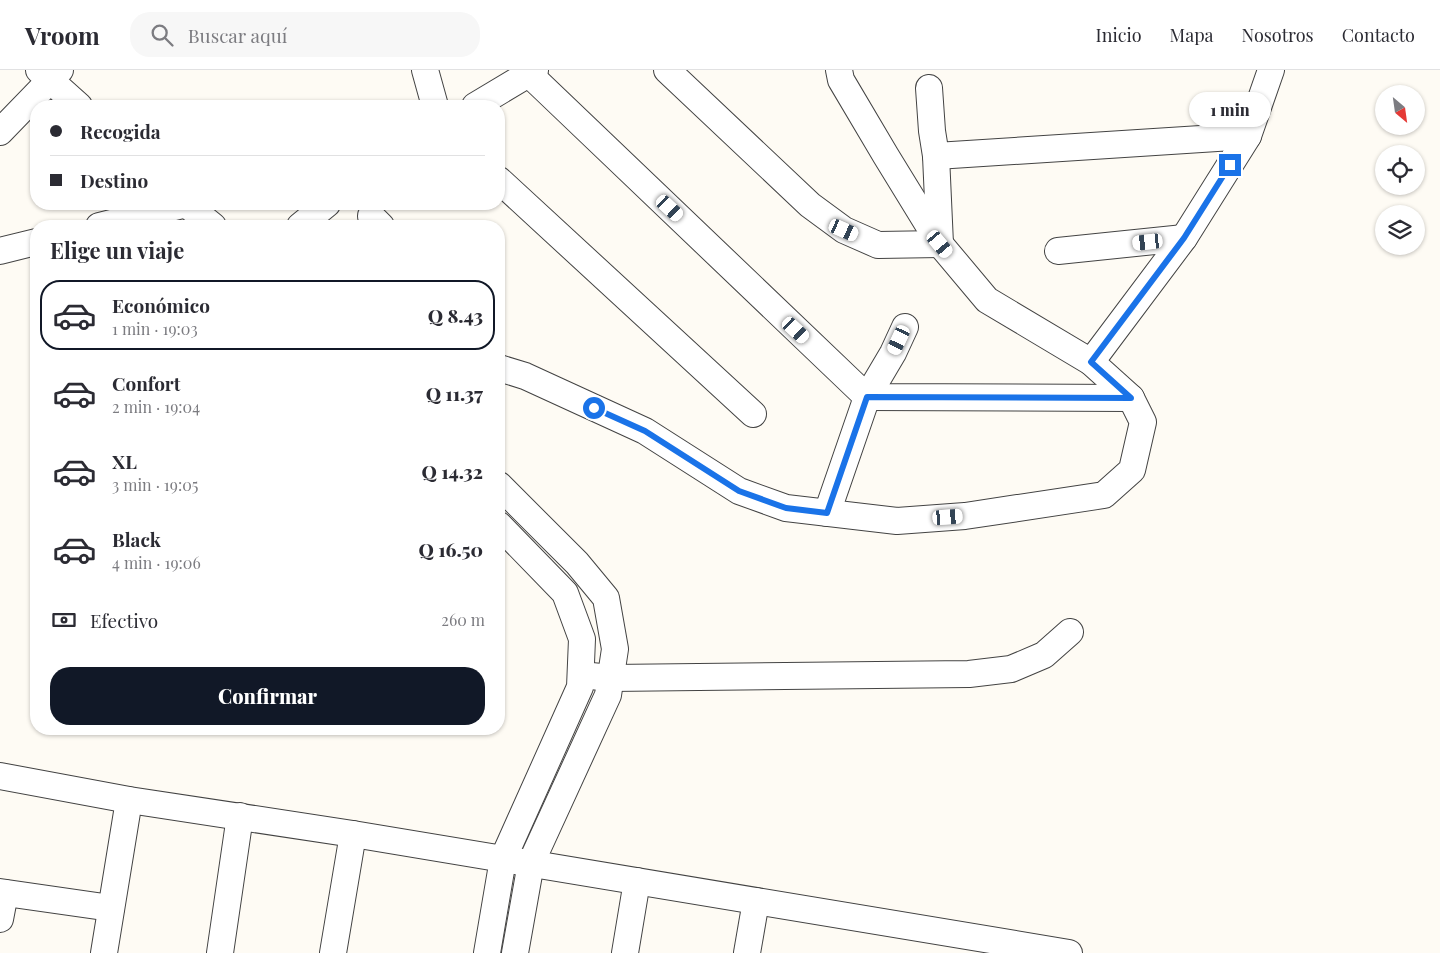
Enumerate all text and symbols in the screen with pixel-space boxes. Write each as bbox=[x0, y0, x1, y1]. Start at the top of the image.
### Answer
search box bbox=[130, 12, 480, 57]
text: Vroom bbox=[25, 19, 100, 51]
icon: search bbox=[148, 21, 176, 49]
text: Buscar aquí bbox=[188, 22, 287, 48]
text: Inicio bbox=[1096, 23, 1142, 47]
text: Mapa bbox=[1170, 23, 1214, 47]
text: Nosotros bbox=[1242, 23, 1314, 47]
text: Contacto bbox=[1342, 23, 1415, 47]
north arrow bbox=[1375, 85, 1425, 135]
map controls bbox=[1375, 85, 1425, 255]
callout: 1 min bbox=[1189, 92, 1271, 128]
text: 1 min bbox=[1210, 99, 1250, 120]
text: Recogida bbox=[80, 118, 161, 144]
button: locate bbox=[1375, 145, 1425, 195]
route end bbox=[1219, 154, 1241, 176]
text: Destino bbox=[80, 167, 148, 193]
car bbox=[653, 192, 686, 224]
button: layers bbox=[1375, 205, 1425, 255]
car bbox=[827, 217, 860, 243]
car bbox=[924, 228, 955, 260]
car bbox=[1132, 233, 1163, 251]
text: Elige un viaje bbox=[50, 235, 184, 265]
text: Económico bbox=[112, 292, 210, 318]
icon: car bbox=[52, 293, 97, 338]
text: Q 8.43 bbox=[428, 302, 483, 328]
car bbox=[779, 314, 812, 346]
text: 1 min · 19:03 bbox=[112, 318, 198, 339]
car bbox=[885, 323, 912, 357]
text: Confort bbox=[112, 370, 180, 396]
icon: car bbox=[52, 371, 97, 416]
text: Q 11.37 bbox=[426, 380, 483, 406]
text: 2 min · 19:04 bbox=[112, 396, 200, 417]
route start bbox=[583, 397, 605, 419]
text: XL bbox=[112, 448, 137, 474]
icon: car bbox=[52, 449, 97, 494]
text: Q 14.32 bbox=[422, 458, 483, 484]
text: 3 min · 19:05 bbox=[112, 474, 198, 495]
car bbox=[932, 508, 963, 526]
text: Black bbox=[112, 526, 161, 552]
icon: car bbox=[52, 527, 97, 572]
text: Q 16.50 bbox=[419, 536, 483, 562]
text: 4 min · 19:06 bbox=[112, 552, 201, 573]
icon: cash bbox=[50, 606, 78, 634]
text: Efectivo bbox=[90, 607, 158, 633]
text: 260 m bbox=[441, 609, 485, 630]
button: Confirmar bbox=[50, 667, 485, 725]

